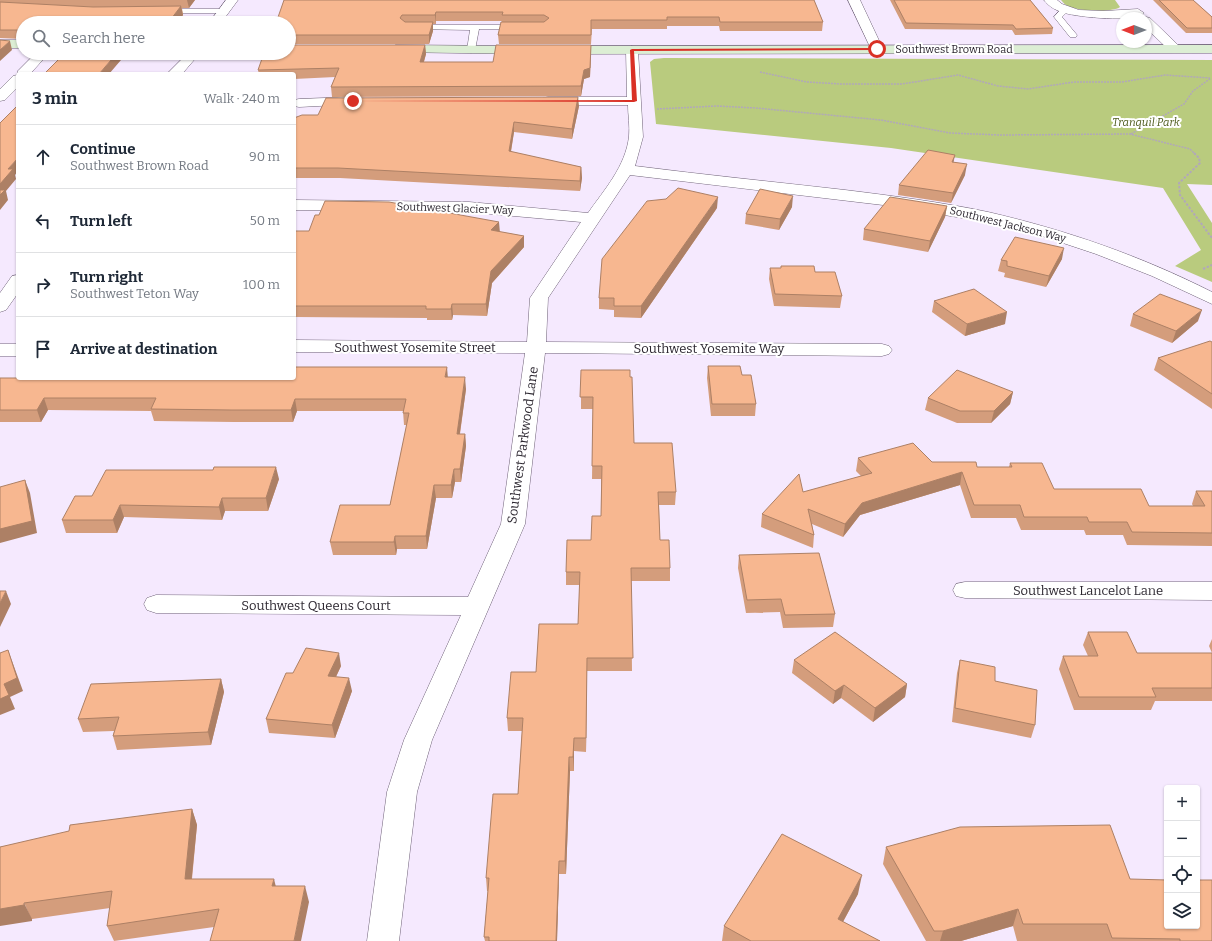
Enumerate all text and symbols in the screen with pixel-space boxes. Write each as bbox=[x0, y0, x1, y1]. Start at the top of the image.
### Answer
north arrow bbox=[1116, 12, 1152, 48]
search box bbox=[16, 16, 296, 60]
icon: search bbox=[30, 27, 52, 49]
text: Search here bbox=[62, 29, 145, 47]
route start bbox=[868, 40, 886, 58]
street label: Southwest Brown Road bbox=[895, 43, 1013, 56]
text: 3 min bbox=[32, 88, 77, 109]
text: Walk · 240 m bbox=[204, 91, 280, 106]
route end bbox=[344, 92, 362, 110]
park label: Tranquil Park bbox=[1112, 116, 1181, 129]
text: Continue bbox=[70, 140, 136, 158]
icon: ahead bbox=[32, 146, 54, 168]
text: 90 m bbox=[249, 149, 280, 164]
text: Southwest Brown Road bbox=[70, 158, 209, 173]
street label: Southwest Glacier Way bbox=[396, 200, 514, 217]
street label: Southwest Jackson Way bbox=[948, 204, 1068, 245]
icon: left bbox=[32, 210, 54, 232]
text: Turn left bbox=[70, 212, 132, 230]
text: 50 m bbox=[250, 213, 280, 228]
text: Turn right bbox=[70, 268, 143, 286]
icon: right bbox=[32, 274, 54, 296]
text: 100 m bbox=[243, 277, 280, 292]
text: Southwest Teton Way bbox=[70, 286, 199, 301]
icon: arrive bbox=[32, 338, 54, 360]
text: Arrive at destination bbox=[70, 340, 217, 358]
street label: Southwest Yosemite Street bbox=[334, 340, 496, 355]
street label: Southwest Yosemite Way bbox=[634, 341, 785, 356]
street label: Southwest Parkwood Lane bbox=[504, 366, 541, 525]
street label: Southwest Lancelot Lane bbox=[1013, 583, 1163, 598]
street label: Southwest Queens Court bbox=[241, 598, 391, 613]
map controls bbox=[1164, 785, 1200, 929]
button: + bbox=[1164, 785, 1200, 821]
button: − bbox=[1164, 821, 1200, 857]
button: locate bbox=[1164, 857, 1200, 893]
button: layers bbox=[1164, 893, 1200, 929]

